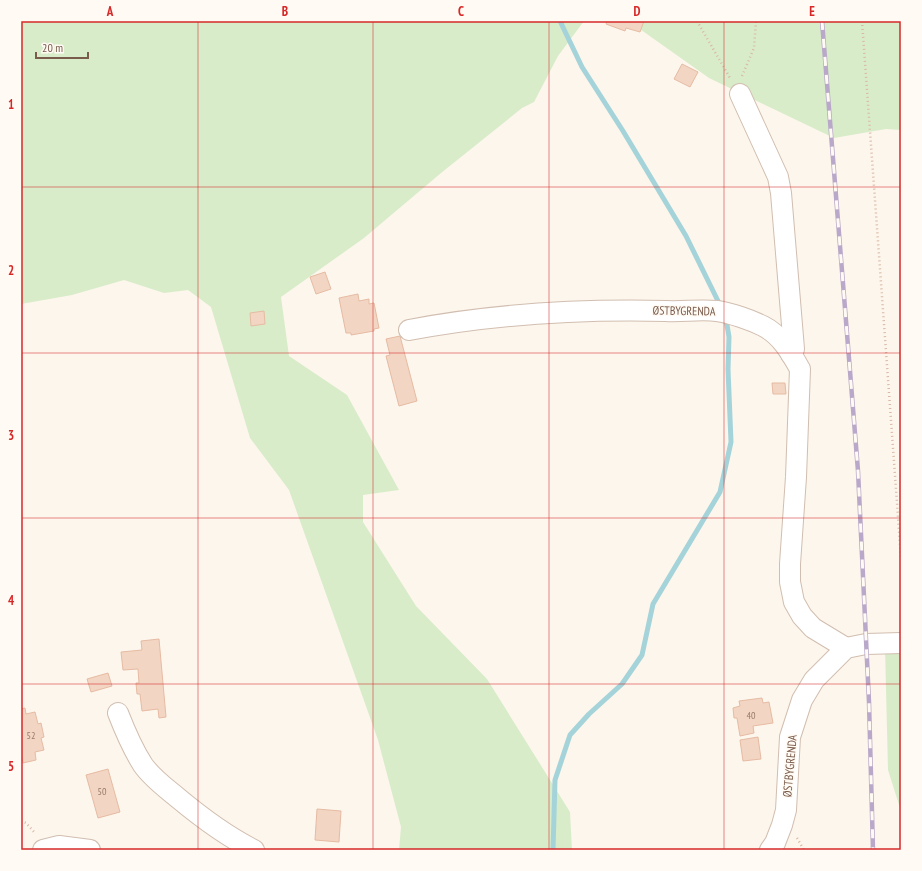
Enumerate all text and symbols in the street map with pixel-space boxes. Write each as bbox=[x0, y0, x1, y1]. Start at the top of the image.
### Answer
text: A bbox=[106, 3, 114, 20]
text: B bbox=[282, 3, 288, 20]
text: C bbox=[458, 3, 464, 20]
text: D bbox=[634, 3, 641, 20]
text: E bbox=[809, 3, 815, 20]
scale bar bbox=[36, 34, 88, 60]
text: 20 m bbox=[42, 40, 63, 55]
text: 1 bbox=[8, 96, 14, 113]
text: 2 bbox=[8, 262, 14, 279]
street label: ØSTBYGRENDA bbox=[652, 302, 716, 319]
text: 3 bbox=[8, 427, 14, 444]
text: 4 bbox=[8, 592, 15, 609]
house number: 40 bbox=[747, 709, 756, 722]
house number: 52 bbox=[27, 729, 36, 742]
street label: ØSTBYGRENDA bbox=[779, 734, 800, 798]
text: 5 bbox=[8, 758, 14, 775]
house number: 50 bbox=[98, 785, 107, 798]

